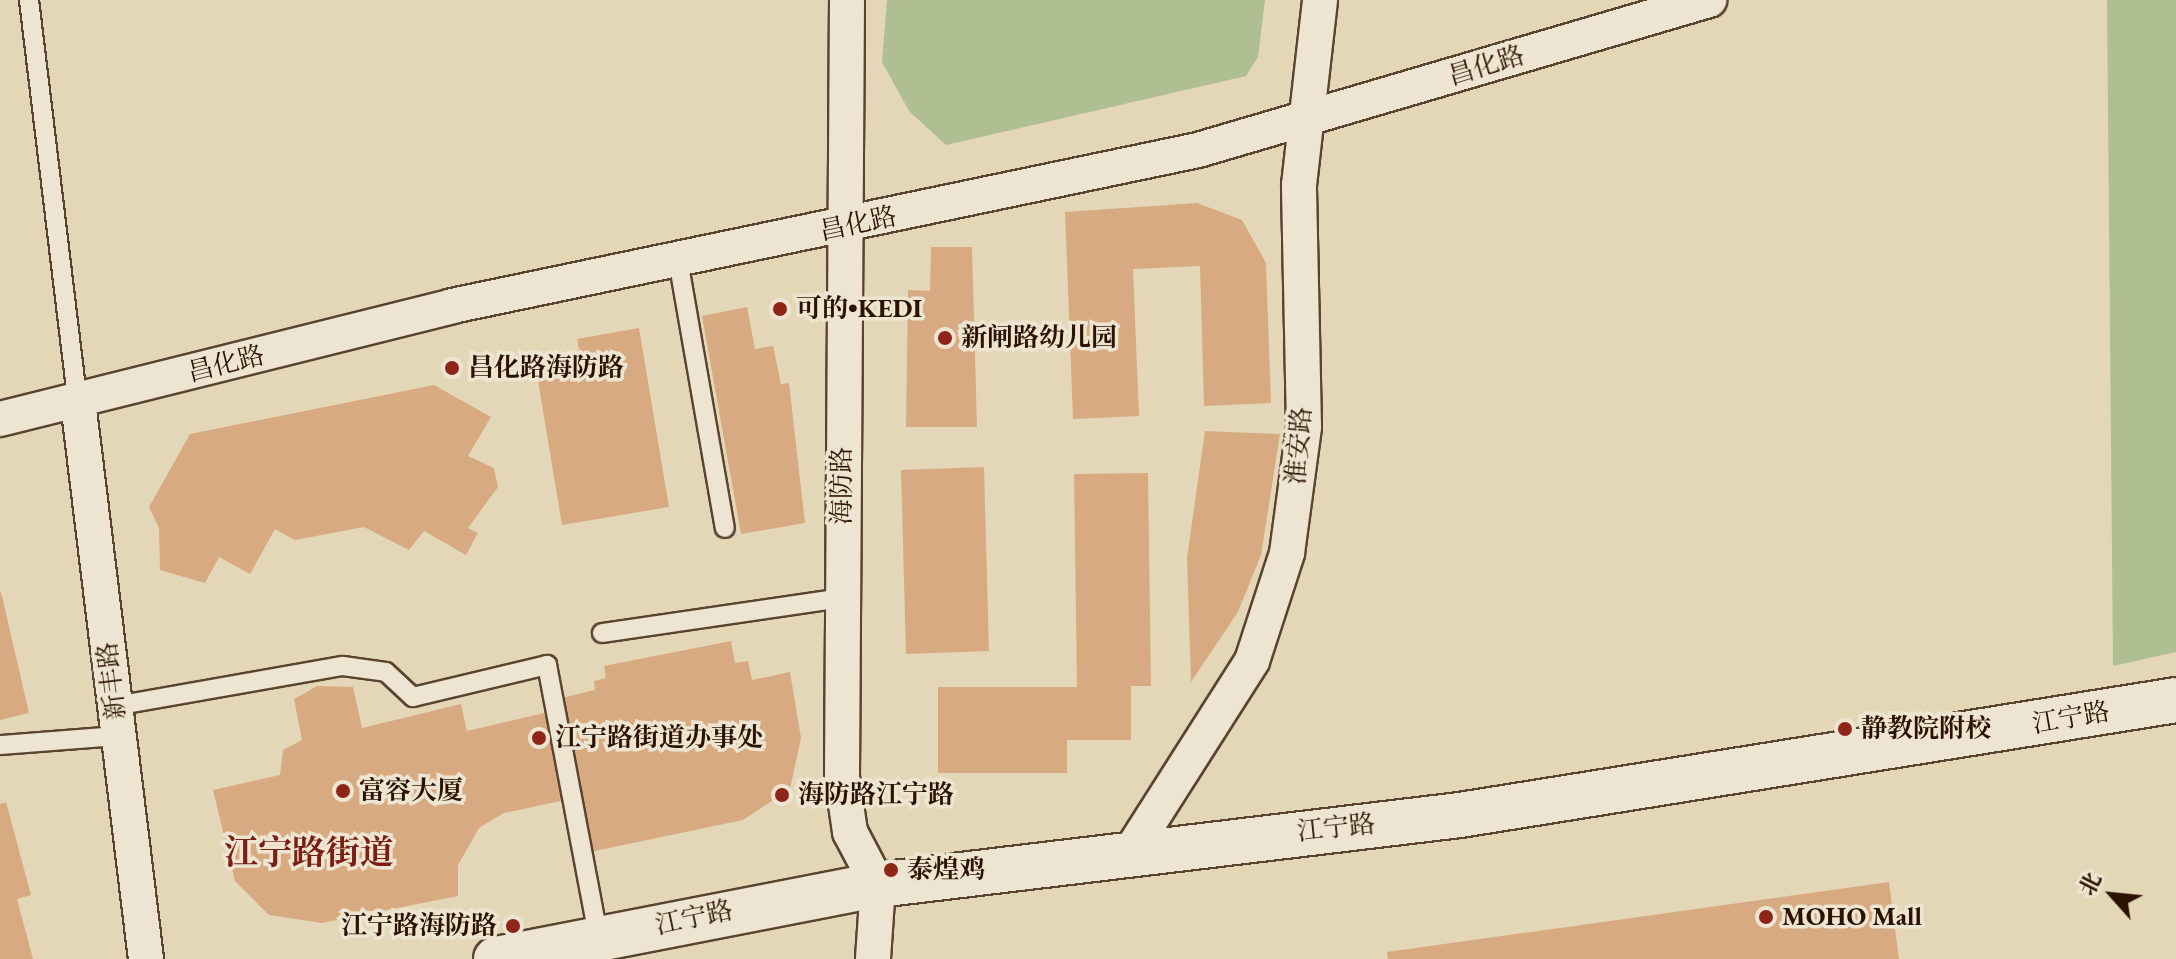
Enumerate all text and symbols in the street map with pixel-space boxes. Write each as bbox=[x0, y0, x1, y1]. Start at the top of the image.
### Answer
street label: 昌化路 bbox=[1444, 40, 1528, 92]
street label: 昌化路 bbox=[817, 201, 899, 247]
place label: 可的•KEDI bbox=[796, 293, 922, 325]
marker: 可的•KEDI bbox=[771, 300, 789, 318]
place label: 新闸路幼儿园 bbox=[961, 322, 1117, 354]
marker: 新闸路幼儿园 bbox=[936, 329, 954, 347]
street label: 昌化路 bbox=[184, 339, 268, 389]
place label: 昌化路海防路 bbox=[468, 352, 624, 384]
marker: 昌化路海防路 bbox=[443, 359, 461, 377]
street label: 淮安路 bbox=[1280, 406, 1318, 486]
street label: 海防路 bbox=[826, 447, 858, 525]
street label: 新丰路 bbox=[92, 640, 132, 722]
street label: 江宁路 bbox=[2030, 696, 2112, 740]
place label: 静教院附校 bbox=[1861, 713, 1991, 745]
marker: 静教院附校 bbox=[1836, 720, 1854, 738]
place label: 江宁路街道办事处 bbox=[555, 722, 763, 754]
marker: 江宁路街道办事处 bbox=[530, 729, 548, 747]
place label: 富容大厦 bbox=[359, 775, 463, 807]
place label: 海防路江宁路 bbox=[798, 779, 954, 811]
marker: 富容大厦 bbox=[334, 782, 352, 800]
marker: 海防路江宁路 bbox=[773, 786, 791, 804]
street label: 江宁路 bbox=[1296, 808, 1376, 848]
district label: 江宁路街道 bbox=[224, 833, 394, 873]
place label: 泰煌鸡 bbox=[907, 854, 985, 886]
north arrow bbox=[2072, 855, 2152, 935]
marker: 泰煌鸡 bbox=[882, 861, 900, 879]
text: 北 bbox=[2072, 867, 2108, 900]
street label: 江宁路 bbox=[653, 895, 735, 941]
place label: MOHO Mall bbox=[1782, 901, 1922, 933]
marker: MOHO Mall bbox=[1757, 908, 1775, 926]
place label: 江宁路海防路 bbox=[341, 910, 497, 942]
marker: 江宁路海防路 bbox=[504, 917, 522, 935]

